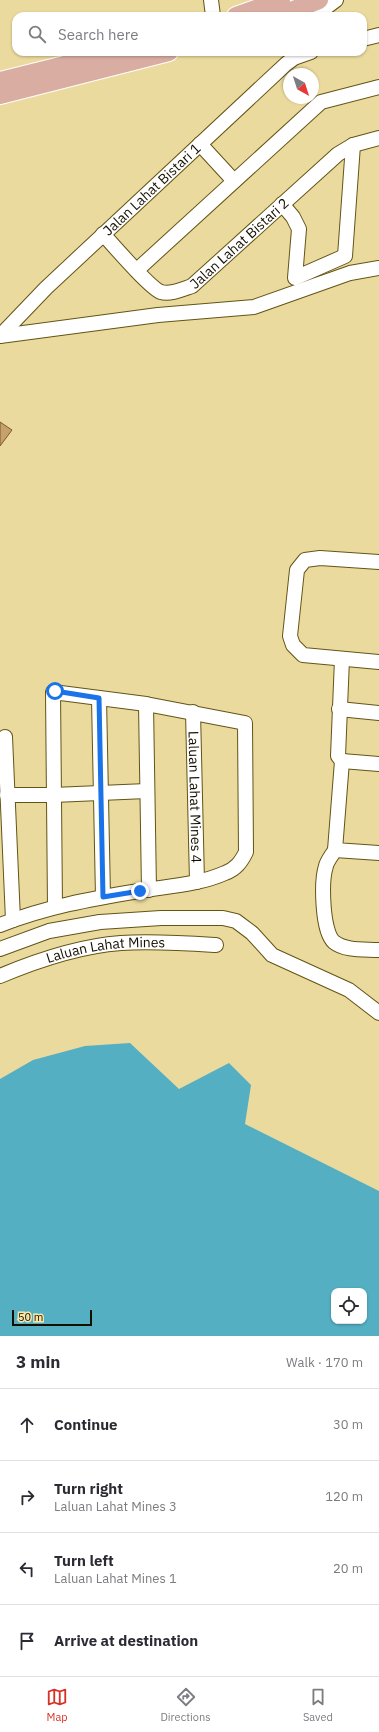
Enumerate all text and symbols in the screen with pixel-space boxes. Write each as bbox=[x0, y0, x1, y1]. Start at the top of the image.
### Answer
search box bbox=[12, 12, 367, 56]
icon: search bbox=[26, 23, 48, 45]
text: Search here bbox=[58, 25, 138, 44]
north arrow bbox=[283, 68, 319, 104]
street label: Jalan Lahat Bistari 1 bbox=[99, 139, 204, 239]
street label: Jalan Lahat Bistari 2 bbox=[186, 194, 293, 293]
route start bbox=[46, 682, 64, 700]
street label: Laluan Lahat Mines 4 bbox=[184, 731, 206, 863]
route end bbox=[131, 882, 149, 900]
street label: Laluan Lahat Mines bbox=[44, 933, 166, 967]
map controls bbox=[331, 1288, 367, 1324]
button: locate bbox=[331, 1288, 367, 1324]
scale bar bbox=[12, 1308, 92, 1327]
text: 50 m bbox=[18, 1310, 43, 1324]
text: 3 min bbox=[16, 1351, 60, 1373]
text: Walk · 170 m bbox=[286, 1354, 363, 1371]
icon: ahead bbox=[16, 1414, 38, 1436]
text: Continue bbox=[54, 1415, 118, 1434]
text: 30 m bbox=[333, 1416, 363, 1433]
text: Turn right bbox=[54, 1479, 123, 1498]
icon: right bbox=[16, 1486, 38, 1508]
text: 120 m bbox=[325, 1488, 363, 1505]
text: Laluan Lahat Mines 3 bbox=[54, 1498, 177, 1515]
text: Turn left bbox=[54, 1551, 114, 1570]
icon: left bbox=[16, 1558, 38, 1580]
text: 20 m bbox=[333, 1560, 363, 1577]
text: Laluan Lahat Mines 1 bbox=[54, 1570, 177, 1587]
icon: arrive bbox=[16, 1630, 38, 1652]
text: Arrive at destination bbox=[54, 1631, 198, 1650]
tab: Map bbox=[46, 1686, 68, 1724]
tab: Directions bbox=[160, 1686, 211, 1724]
tab: Saved bbox=[303, 1686, 333, 1724]

